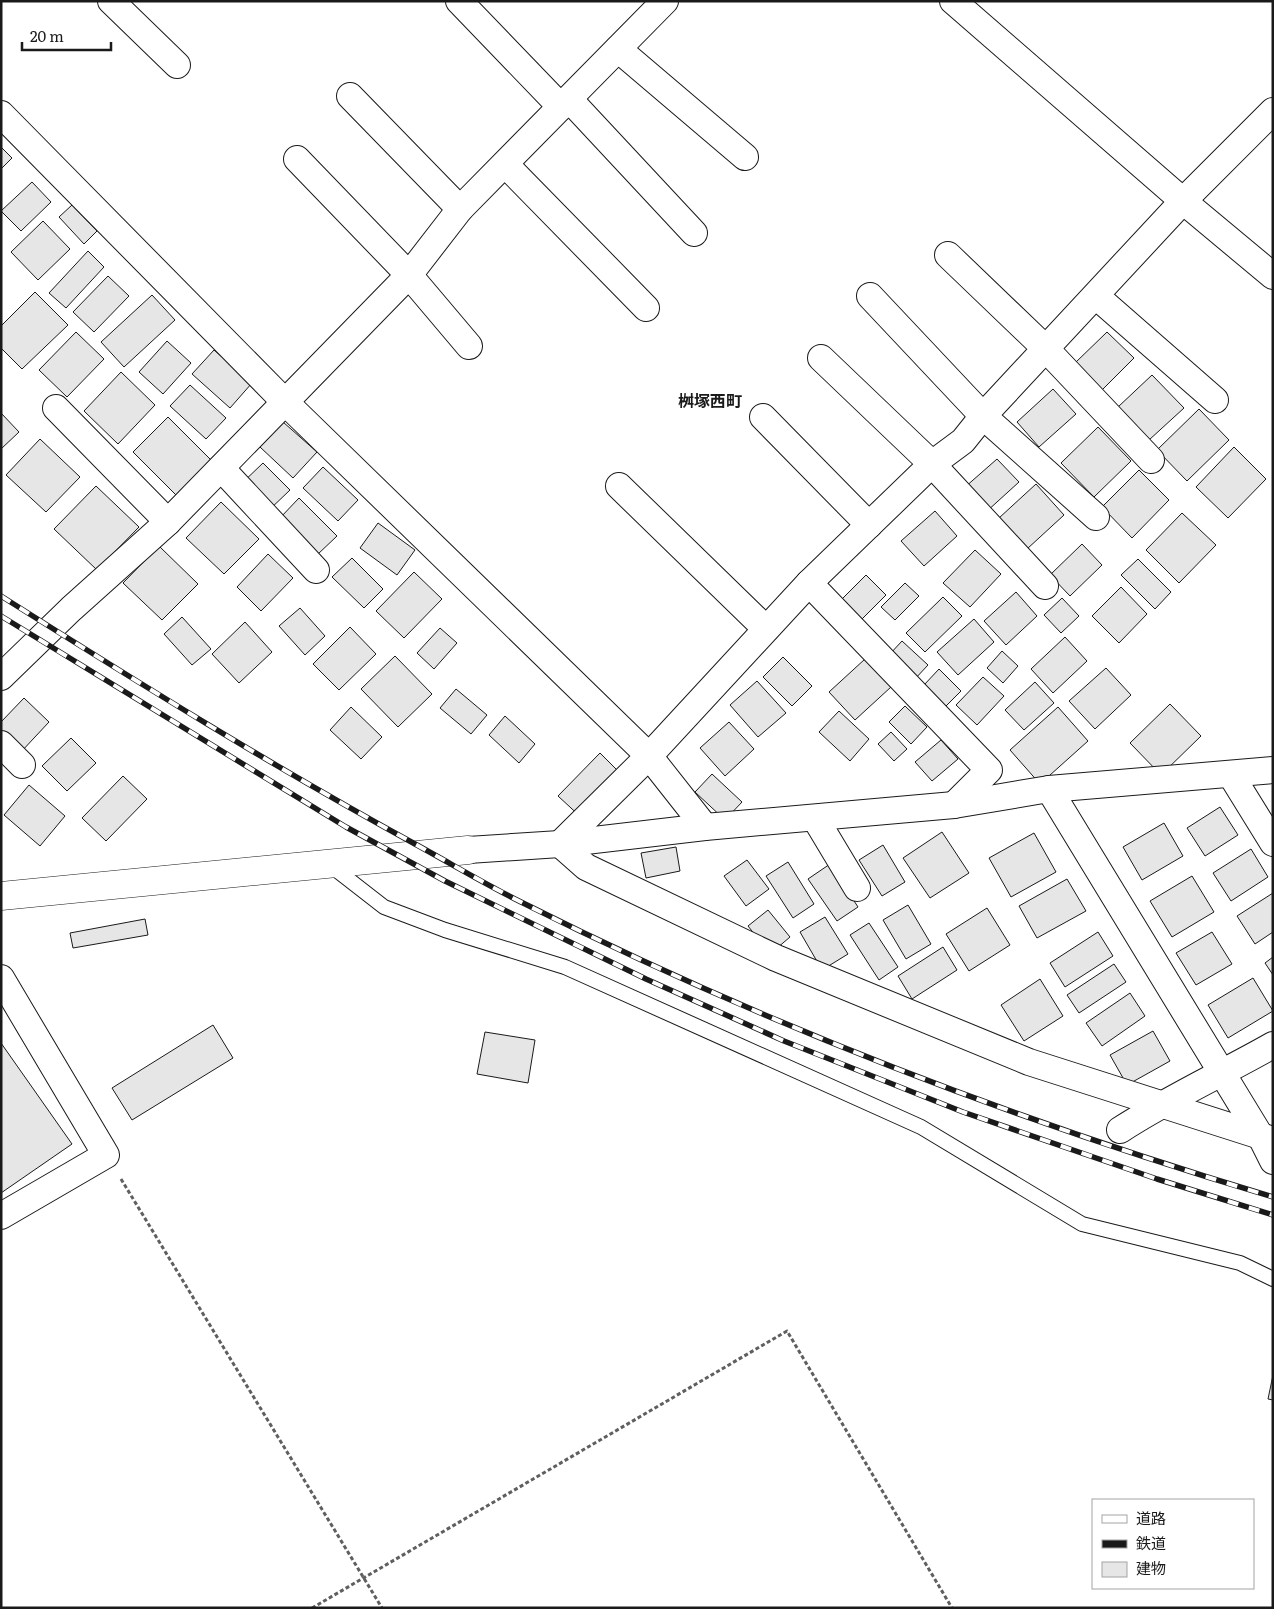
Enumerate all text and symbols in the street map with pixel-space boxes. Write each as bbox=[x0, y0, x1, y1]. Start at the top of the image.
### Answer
scale bar bbox=[22, 20, 111, 52]
text: 20 m bbox=[30, 24, 64, 47]
district label: 桝塚西町 bbox=[678, 388, 742, 412]
legend bbox=[1092, 1499, 1254, 1589]
text: 道路 bbox=[1136, 1506, 1166, 1529]
text: 鉄道 bbox=[1136, 1531, 1166, 1554]
text: 建物 bbox=[1136, 1556, 1166, 1579]

